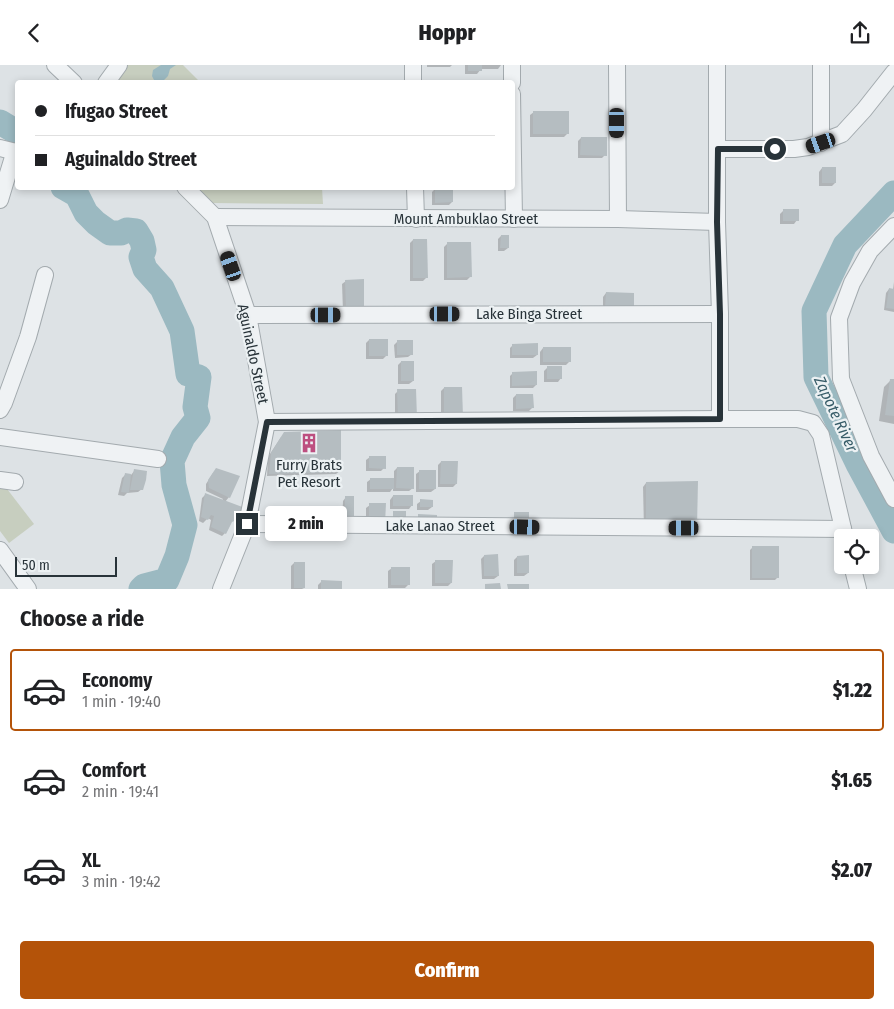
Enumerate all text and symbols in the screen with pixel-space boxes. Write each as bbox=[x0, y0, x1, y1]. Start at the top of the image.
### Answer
icon: back bbox=[20, 19, 48, 47]
text: Hoppr bbox=[418, 19, 476, 46]
icon: share bbox=[846, 19, 874, 47]
text: Ifugao Street bbox=[65, 100, 168, 123]
car bbox=[609, 108, 624, 138]
car bbox=[804, 131, 837, 155]
route start bbox=[764, 138, 786, 160]
text: Aguinaldo Street bbox=[65, 148, 197, 171]
street label: Mount Ambuklao Street bbox=[394, 210, 538, 228]
car bbox=[219, 249, 242, 283]
street label: Aguinaldo Street bbox=[234, 302, 272, 406]
street label: Lake Binga Street bbox=[476, 305, 582, 323]
car bbox=[430, 307, 460, 322]
car bbox=[311, 308, 341, 323]
water label: Zapote River bbox=[810, 372, 862, 455]
building icon: Furry Brats Pet Resort bbox=[298, 432, 320, 454]
place label: Furry Brats Pet Resort bbox=[276, 456, 342, 491]
callout: 2 min bbox=[264, 507, 347, 541]
route end bbox=[236, 513, 258, 535]
text: 2 min bbox=[288, 514, 324, 533]
street label: Lake Lanao Street bbox=[385, 517, 495, 535]
car bbox=[509, 519, 540, 535]
car bbox=[669, 521, 699, 536]
map controls bbox=[834, 529, 879, 574]
button: locate bbox=[834, 529, 879, 574]
scale bar bbox=[15, 554, 118, 577]
text: 50 m bbox=[22, 557, 50, 574]
text: Choose a ride bbox=[20, 605, 144, 632]
icon: car bbox=[22, 668, 67, 713]
text: Economy bbox=[82, 669, 152, 692]
text: $1.22 bbox=[833, 679, 872, 702]
text: 1 min · 19:40 bbox=[82, 692, 161, 711]
icon: car bbox=[22, 758, 67, 803]
text: Comfort bbox=[82, 759, 146, 782]
text: $1.65 bbox=[831, 769, 872, 792]
text: 2 min · 19:41 bbox=[82, 782, 159, 801]
icon: car bbox=[22, 848, 67, 893]
text: XL bbox=[82, 849, 101, 872]
text: $2.07 bbox=[831, 859, 872, 882]
text: 3 min · 19:42 bbox=[82, 872, 161, 891]
button: Confirm bbox=[20, 941, 874, 999]

